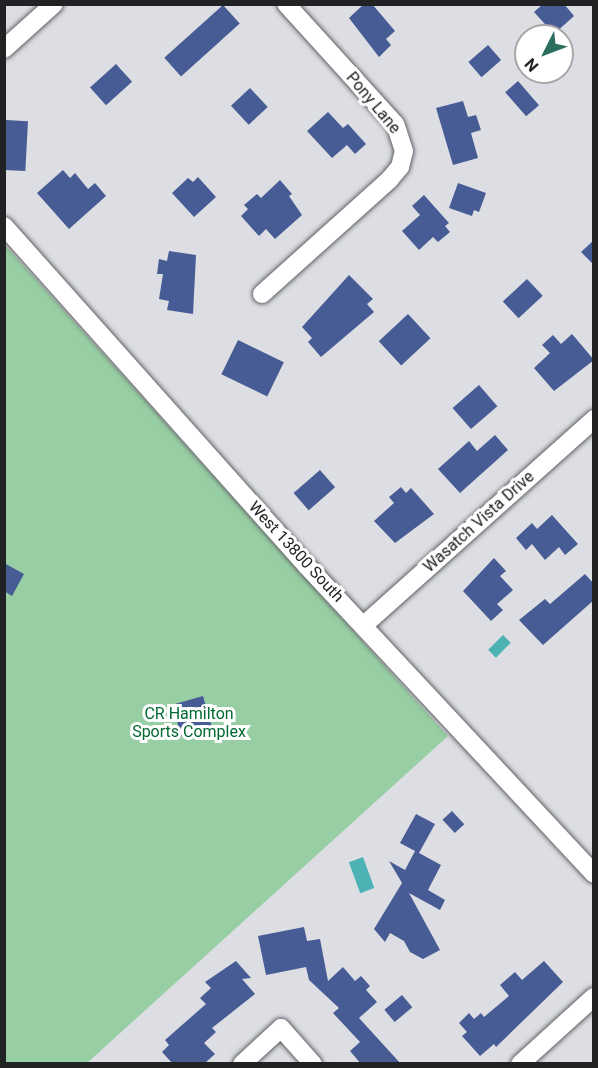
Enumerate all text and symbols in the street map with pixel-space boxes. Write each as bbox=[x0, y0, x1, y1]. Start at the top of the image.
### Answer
north arrow bbox=[514, 24, 574, 84]
text: N bbox=[521, 54, 543, 76]
street label: Pony Lane bbox=[342, 68, 404, 138]
street label: Wasatch Vista Drive bbox=[420, 467, 538, 577]
street label: West 13800 South bbox=[245, 498, 347, 606]
park label: CR Hamilton Sports Complex bbox=[132, 704, 246, 742]

